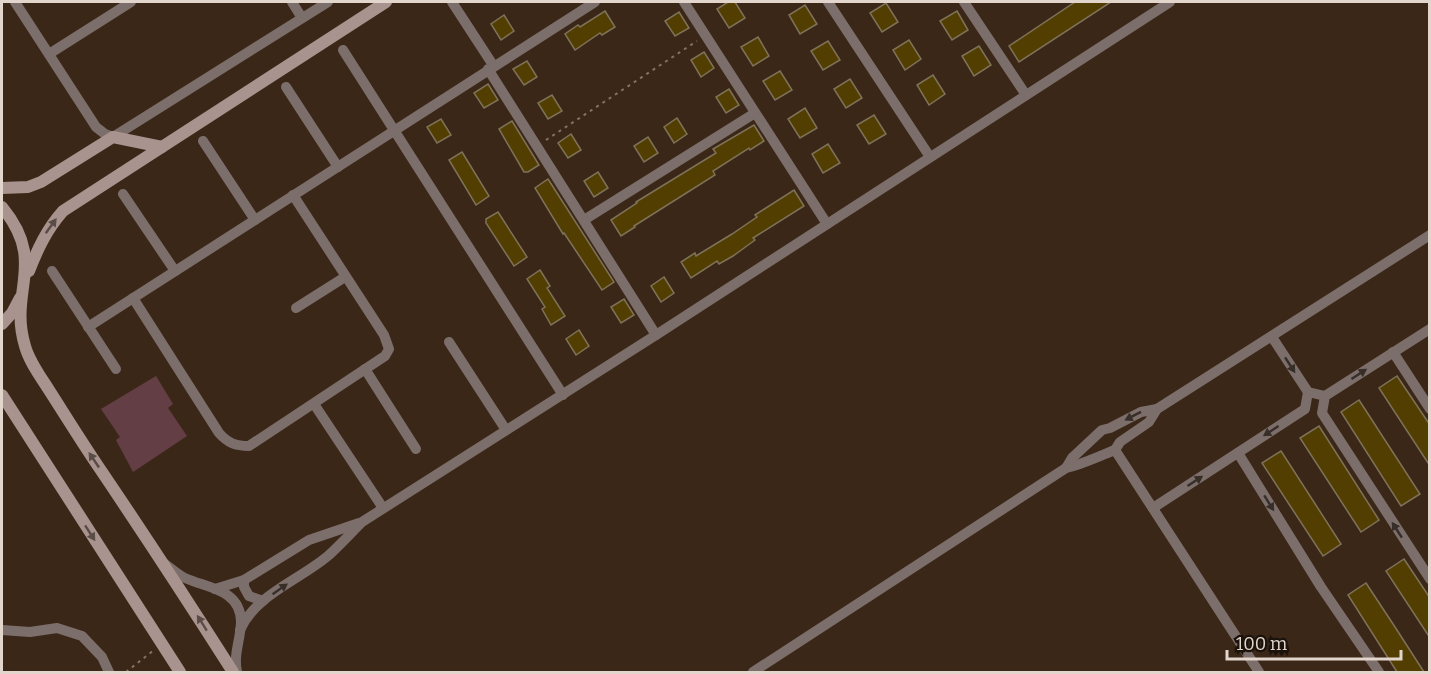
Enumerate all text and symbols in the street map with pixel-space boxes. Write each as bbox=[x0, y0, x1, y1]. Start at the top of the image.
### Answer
one-way arrow bbox=[45, 218, 57, 233]
one-way arrow bbox=[1284, 356, 1296, 372]
one-way arrow bbox=[1351, 369, 1367, 380]
one-way arrow bbox=[1124, 411, 1142, 421]
one-way arrow bbox=[1264, 425, 1280, 437]
one-way arrow bbox=[89, 452, 100, 468]
one-way arrow bbox=[1187, 475, 1203, 486]
one-way arrow bbox=[1263, 495, 1274, 511]
one-way arrow bbox=[1392, 522, 1403, 538]
one-way arrow bbox=[84, 524, 96, 540]
one-way arrow bbox=[272, 583, 288, 595]
one-way arrow bbox=[196, 615, 207, 631]
scale bar bbox=[1227, 623, 1401, 661]
text: 100 m bbox=[1236, 633, 1287, 655]

